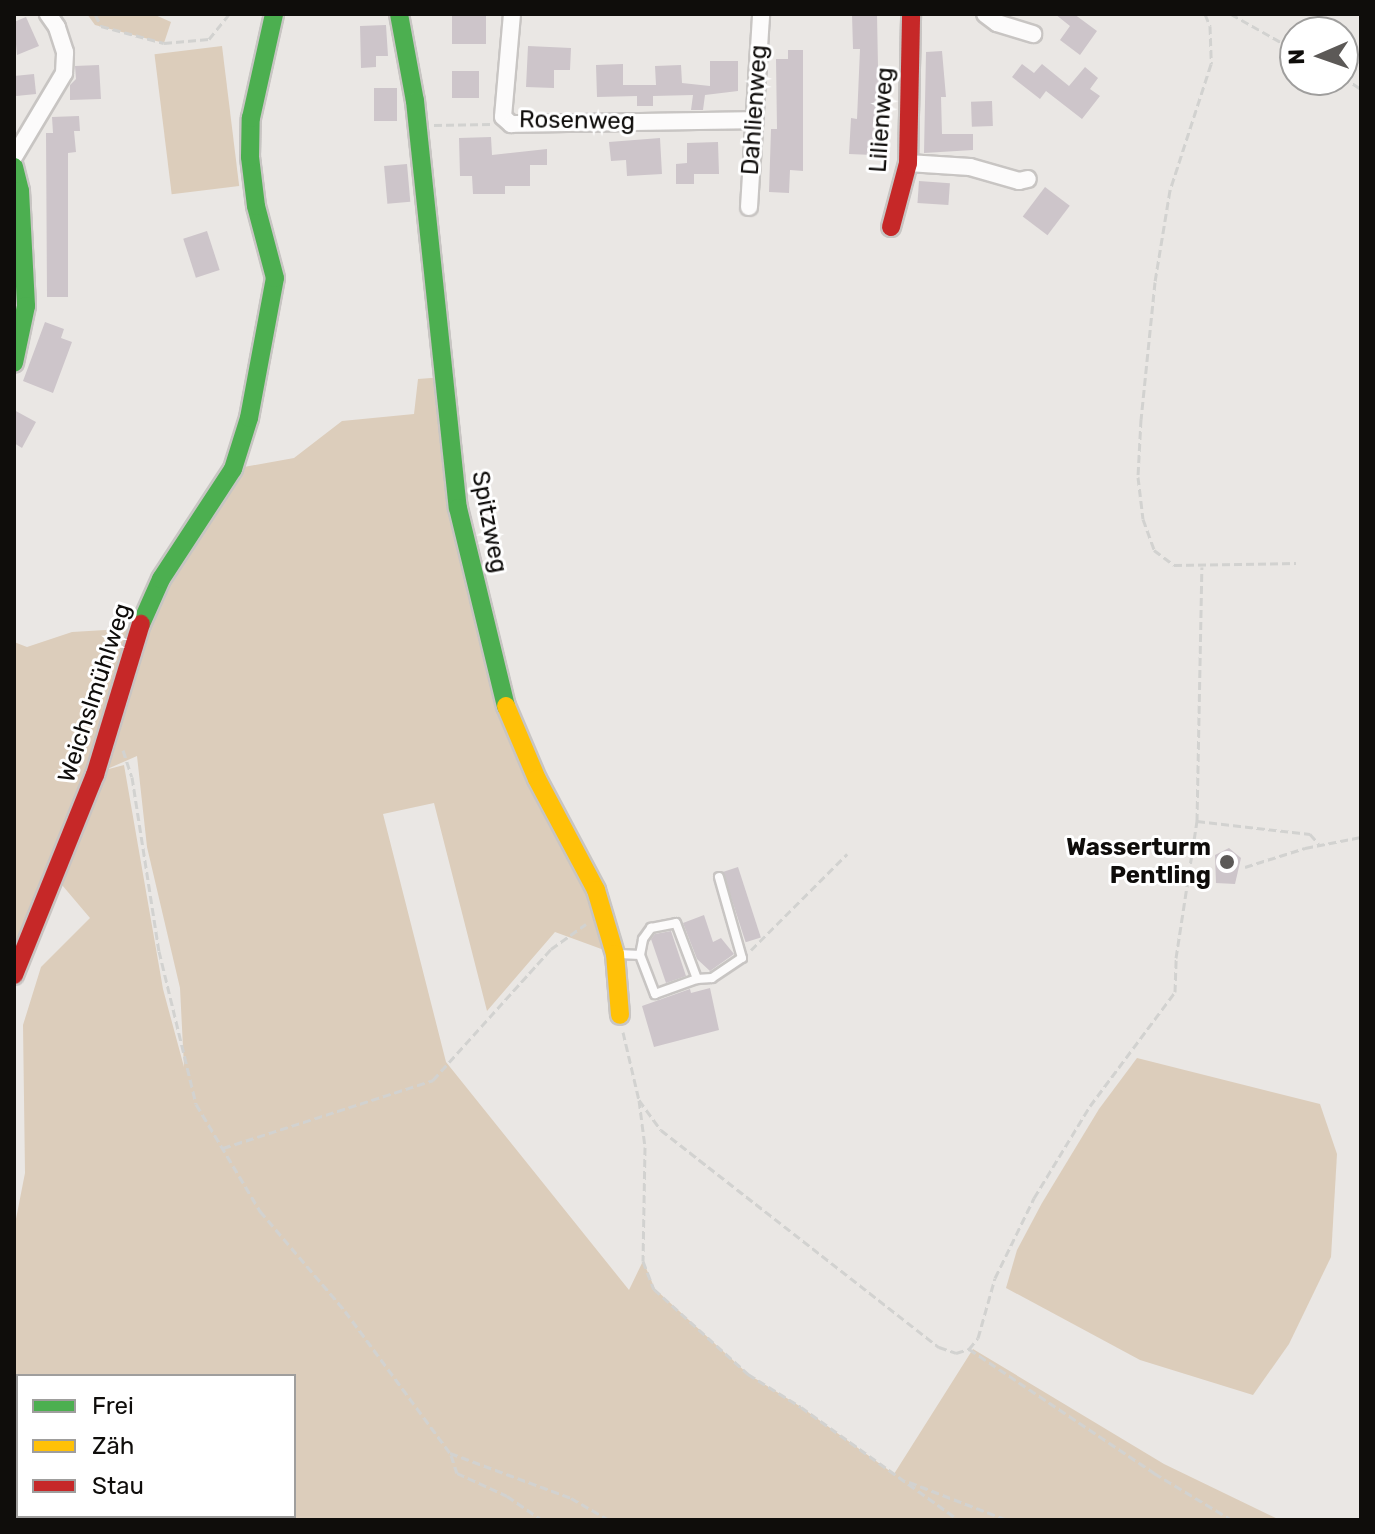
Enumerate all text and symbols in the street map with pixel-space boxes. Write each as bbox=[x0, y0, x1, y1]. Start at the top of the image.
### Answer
north arrow bbox=[1279, 16, 1359, 96]
street label: Dahlienweg bbox=[736, 44, 774, 176]
text: N bbox=[1283, 48, 1310, 65]
street label: Lilienweg bbox=[864, 66, 900, 174]
street label: Rosenweg bbox=[519, 106, 635, 136]
street label: Spitzweg bbox=[465, 469, 513, 575]
street label: Weichslmühlweg bbox=[52, 600, 138, 786]
place label: Wasserturm Pentling bbox=[1066, 834, 1211, 890]
marker: Wasserturm Pentling bbox=[1218, 853, 1236, 871]
legend bbox=[16, 1374, 296, 1518]
text: Frei bbox=[92, 1392, 134, 1420]
text: Zäh bbox=[92, 1432, 134, 1460]
text: Stau bbox=[92, 1472, 144, 1500]

